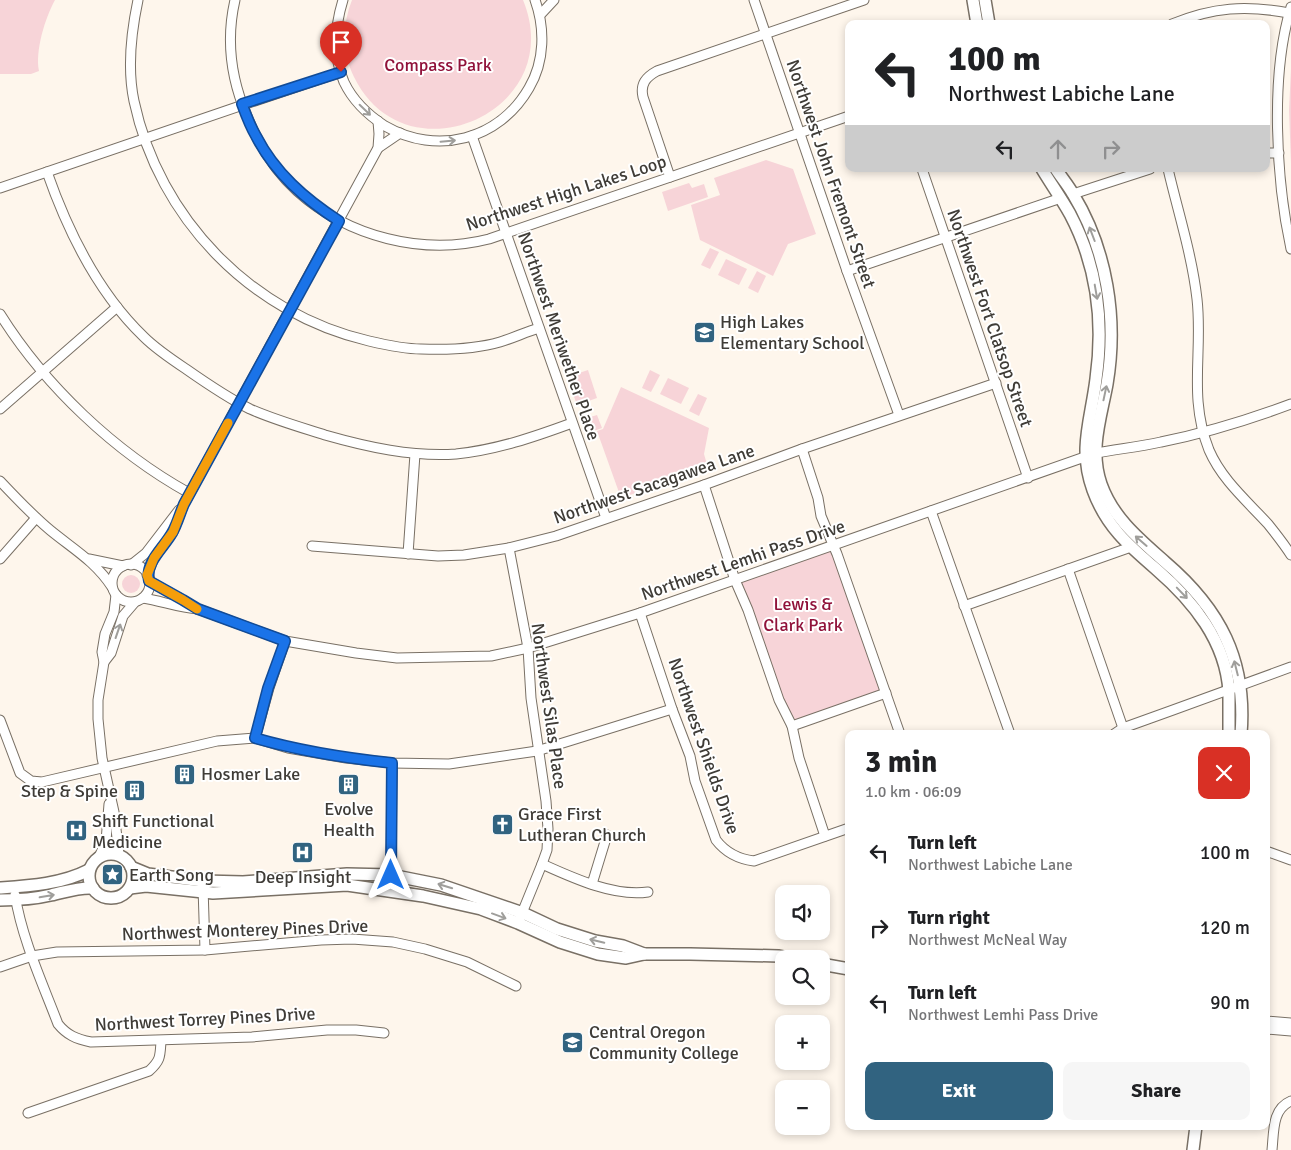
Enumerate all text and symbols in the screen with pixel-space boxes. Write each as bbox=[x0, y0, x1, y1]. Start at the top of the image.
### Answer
pin bbox=[320, 21, 362, 72]
icon: arrive bbox=[327, 28, 355, 56]
text: 100 m bbox=[948, 37, 1041, 80]
icon: left bbox=[865, 40, 930, 105]
park label: Compass Park bbox=[384, 54, 492, 76]
street label: Northwest John Fremont Street bbox=[781, 57, 881, 291]
text: Northwest Labiche Lane bbox=[948, 80, 1175, 107]
one-way arrow bbox=[359, 104, 371, 116]
icon: left bbox=[991, 135, 1019, 163]
icon: ahead bbox=[1044, 135, 1072, 163]
icon: right bbox=[1097, 135, 1125, 163]
one-way arrow bbox=[439, 136, 455, 145]
street label: Northwest High Lakes Loop bbox=[463, 150, 669, 236]
street label: Northwest Fort Clatsop Street bbox=[942, 206, 1038, 430]
one-way arrow bbox=[1087, 227, 1096, 242]
street label: Northwest Meriwether Place bbox=[513, 229, 605, 443]
one-way arrow bbox=[1092, 284, 1101, 300]
place label: High Lakes Elementary School bbox=[720, 311, 865, 354]
school or university icon: High Lakes Elementary School bbox=[692, 320, 716, 344]
one-way arrow bbox=[1101, 386, 1110, 402]
street label: Northwest Sacagawea Lane bbox=[550, 439, 758, 529]
street label: Northwest Lemhi Pass Drive bbox=[638, 515, 848, 605]
one-way arrow bbox=[1135, 535, 1148, 546]
one-way arrow bbox=[1176, 586, 1188, 599]
park label: Lewis & Clark Park bbox=[763, 593, 843, 636]
street label: Northwest Silas Place bbox=[526, 622, 572, 790]
one-way arrow bbox=[114, 624, 123, 639]
street label: Northwest Shields Drive bbox=[664, 655, 744, 837]
one-way arrow bbox=[1231, 661, 1240, 677]
text: 3 min bbox=[865, 744, 937, 781]
button: close bbox=[1198, 747, 1250, 799]
building icon: Hosmer Lake bbox=[173, 762, 197, 786]
place label: Hosmer Lake bbox=[201, 763, 300, 785]
building icon: Evolve Health bbox=[337, 772, 361, 796]
building icon: Step & Spine bbox=[122, 779, 146, 803]
place label: Step & Spine bbox=[21, 780, 118, 802]
text: 1.0 km · 06:09 bbox=[865, 782, 962, 802]
place label: Evolve Health bbox=[323, 798, 375, 841]
place label: Grace First Lutheran Church bbox=[518, 803, 646, 846]
place label: Shift Functional Medicine bbox=[92, 810, 214, 853]
church icon: Grace First Lutheran Church bbox=[490, 812, 514, 836]
hospital icon: Shift Functional Medicine bbox=[64, 819, 88, 843]
text: Turn left bbox=[908, 831, 977, 855]
icon: left bbox=[865, 839, 893, 867]
hospital icon: Deep Insight bbox=[291, 840, 315, 864]
text: 100 m bbox=[1200, 841, 1250, 865]
position arrow bbox=[364, 848, 416, 900]
text: Northwest Labiche Lane bbox=[908, 855, 1073, 875]
place icon: Earth Song bbox=[101, 863, 125, 887]
place label: Earth Song bbox=[129, 864, 214, 886]
place label: Deep Insight bbox=[255, 866, 351, 888]
one-way arrow bbox=[437, 881, 453, 891]
map controls bbox=[775, 885, 830, 1135]
button: sound bbox=[775, 885, 830, 940]
one-way arrow bbox=[38, 890, 54, 900]
text: Turn right bbox=[908, 906, 990, 930]
one-way arrow bbox=[491, 912, 506, 921]
icon: right bbox=[865, 914, 893, 942]
street label: Northwest Monterey Pines Drive bbox=[121, 915, 369, 945]
text: 120 m bbox=[1200, 916, 1250, 940]
text: Northwest McNeal Way bbox=[908, 930, 1067, 950]
one-way arrow bbox=[590, 936, 606, 945]
button: search bbox=[775, 950, 830, 1005]
text: Turn left bbox=[908, 981, 977, 1005]
icon: left bbox=[865, 989, 893, 1017]
text: 90 m bbox=[1210, 991, 1250, 1015]
street label: Northwest Torrey Pines Drive bbox=[94, 1002, 316, 1036]
text: Northwest Lemhi Pass Drive bbox=[908, 1005, 1098, 1025]
button: + bbox=[775, 1015, 830, 1070]
place label: Central Oregon Community College bbox=[589, 1021, 739, 1064]
school or university icon: Central Oregon Community College bbox=[561, 1030, 585, 1054]
button: Exit bbox=[865, 1062, 1053, 1120]
button: Share bbox=[1063, 1062, 1250, 1120]
button: − bbox=[775, 1080, 830, 1135]

